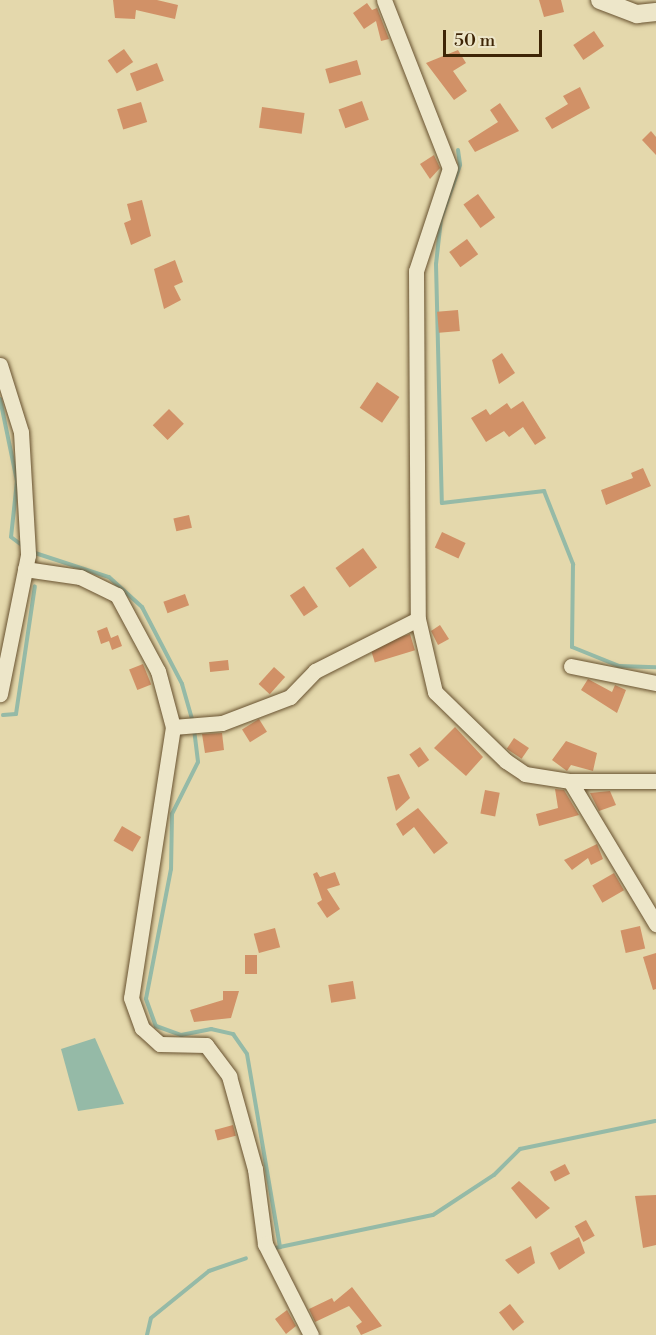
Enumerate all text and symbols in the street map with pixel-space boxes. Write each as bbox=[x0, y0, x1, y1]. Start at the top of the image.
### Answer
scale bar bbox=[446, 18, 545, 56]
text: 50 m bbox=[454, 29, 495, 52]

